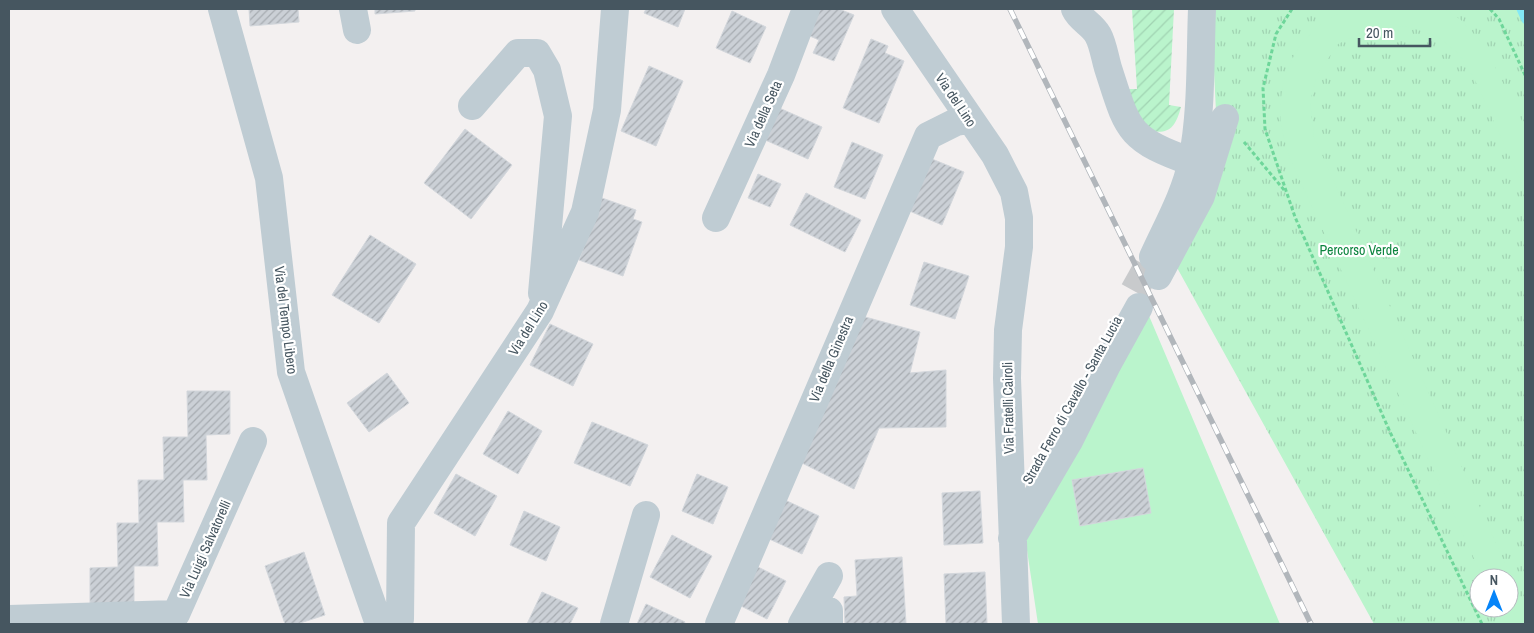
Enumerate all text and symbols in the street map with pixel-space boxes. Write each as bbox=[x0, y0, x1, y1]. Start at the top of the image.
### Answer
scale bar bbox=[1359, 15, 1430, 47]
text: 20 m bbox=[1366, 22, 1393, 43]
street label: Via del Lino bbox=[931, 70, 981, 130]
street label: Via della Seta bbox=[740, 77, 786, 150]
park label: Percorso Verde bbox=[1319, 241, 1399, 259]
street label: Via del Tempo Libero bbox=[270, 265, 302, 375]
street label: Via del Lino bbox=[504, 297, 552, 359]
street label: Strada Ferro di Cavallo - Santa Lucia bbox=[1018, 312, 1126, 487]
street label: Via della Ginestra bbox=[805, 313, 857, 405]
street label: Via Fratelli Cairoli bbox=[998, 362, 1018, 454]
street label: Via Luigi Salvatorelli bbox=[175, 497, 235, 601]
north arrow bbox=[1469, 568, 1519, 618]
text: N bbox=[1490, 571, 1498, 589]

